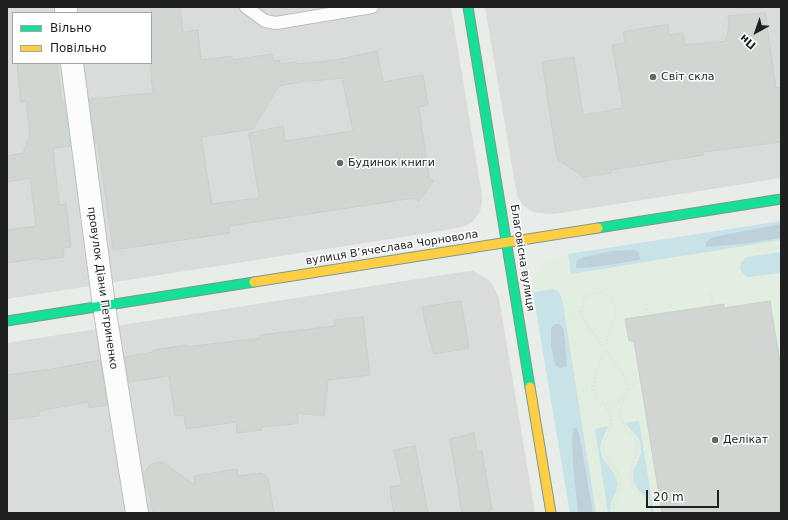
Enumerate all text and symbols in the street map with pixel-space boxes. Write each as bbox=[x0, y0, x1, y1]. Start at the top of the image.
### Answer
legend bbox=[12, 12, 152, 64]
north arrow bbox=[736, 12, 776, 52]
text: Вільно bbox=[50, 21, 92, 35]
text: Пн bbox=[737, 31, 759, 52]
text: Повільно bbox=[50, 41, 107, 55]
place label: Світ скла bbox=[661, 70, 715, 84]
marker: Світ скла bbox=[648, 72, 658, 82]
place label: Будинок книги bbox=[348, 156, 435, 170]
marker: Будинок книги bbox=[335, 158, 345, 168]
street label: Благовісна вулиця bbox=[507, 204, 537, 312]
street label: провулок Діани Петриненко bbox=[84, 206, 120, 370]
street label: вулиця Вʼячеслава Чорновола bbox=[305, 228, 479, 268]
place label: Делікат bbox=[723, 433, 768, 447]
marker: Делікат bbox=[710, 435, 720, 445]
scale bar bbox=[648, 482, 721, 508]
text: 20 m bbox=[653, 490, 684, 504]

